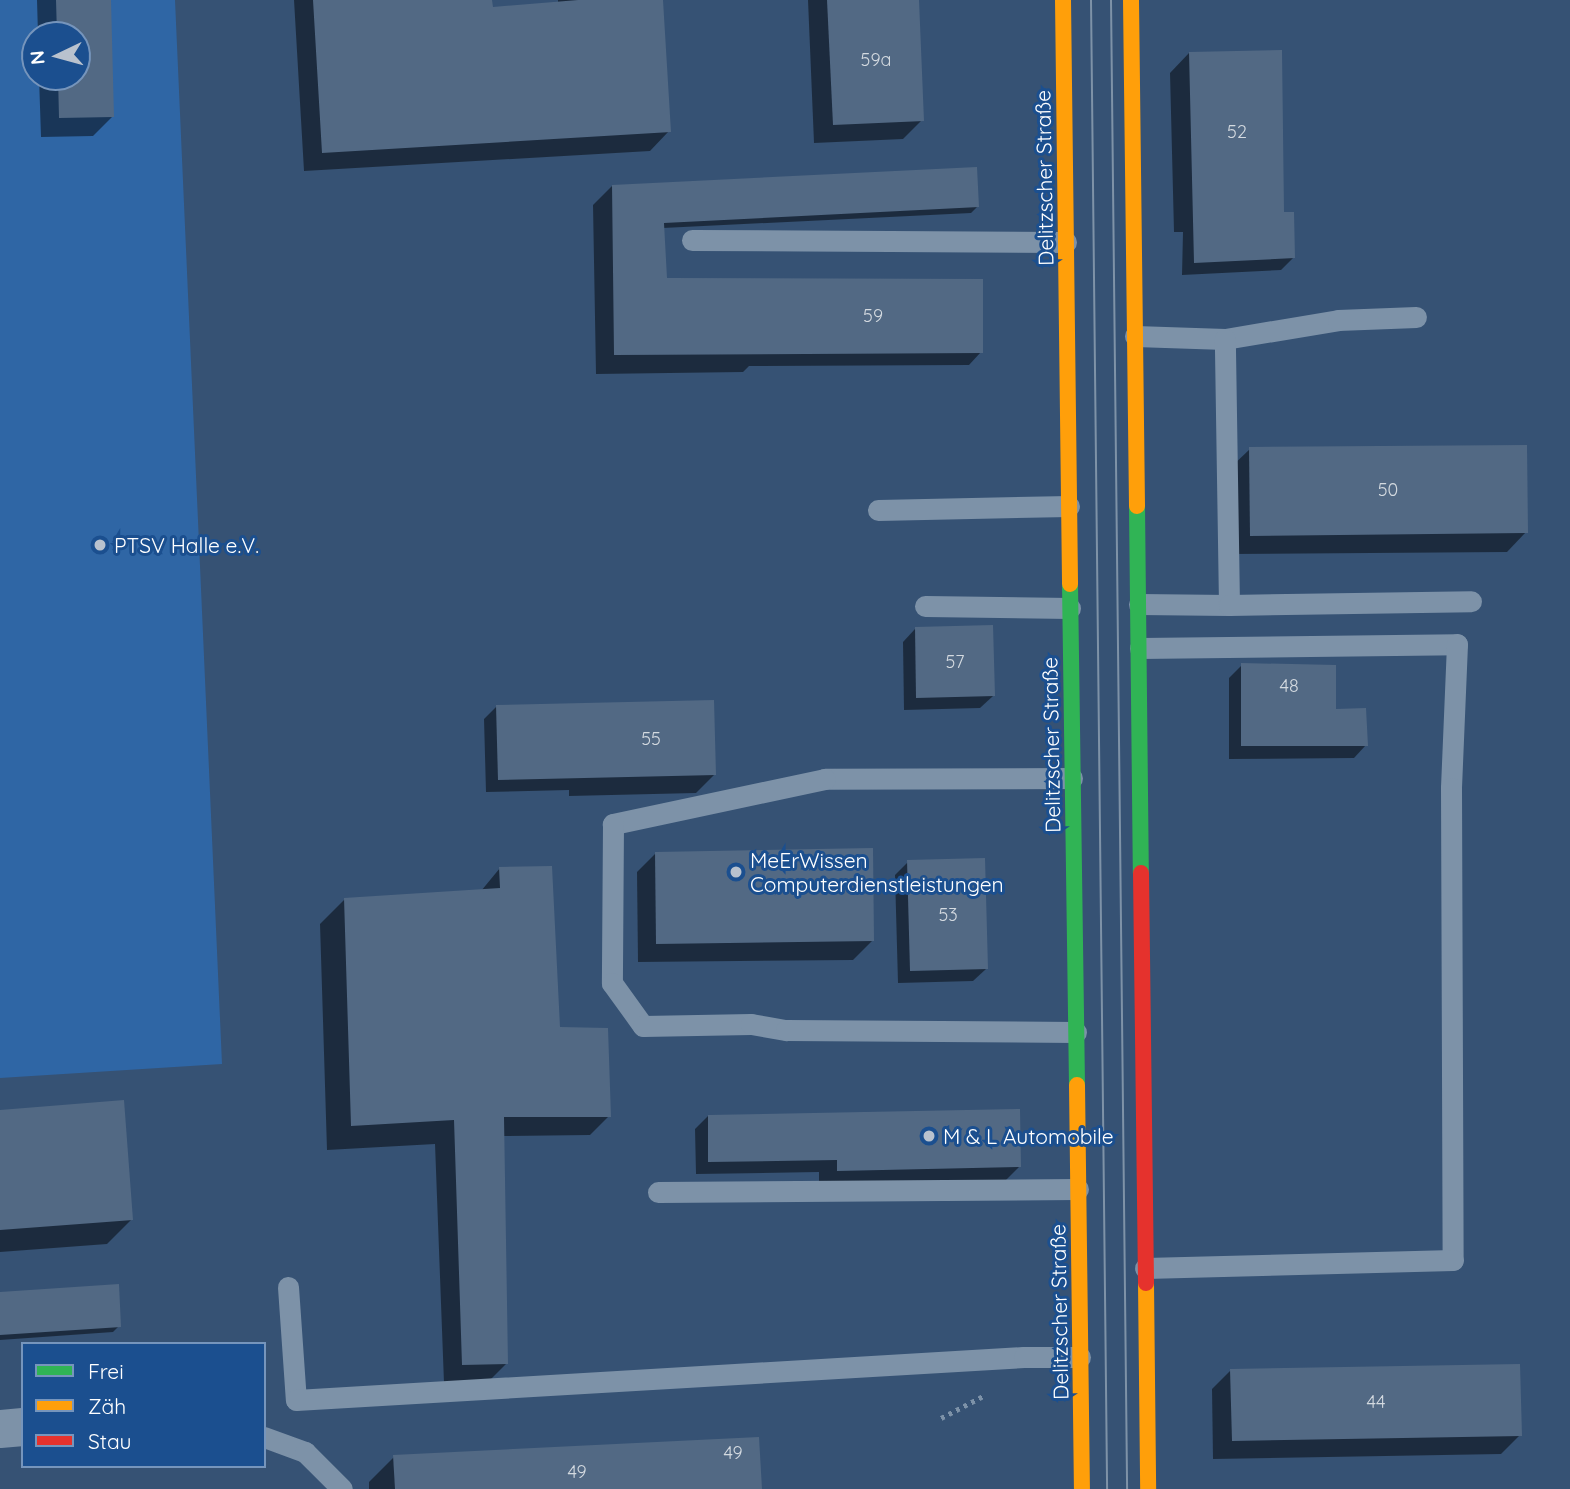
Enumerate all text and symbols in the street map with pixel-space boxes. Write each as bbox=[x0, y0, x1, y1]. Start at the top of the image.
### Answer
north arrow bbox=[21, 21, 91, 91]
house number: 59a bbox=[861, 49, 891, 71]
text: N bbox=[25, 50, 50, 66]
street label: Delitzscher Straße bbox=[1030, 90, 1058, 266]
house number: 52 bbox=[1227, 121, 1247, 143]
house number: 59 bbox=[863, 305, 883, 327]
house number: 50 bbox=[1378, 479, 1398, 501]
place label: PTSV Halle e.V. bbox=[114, 532, 259, 558]
marker: PTSV Halle e.V. bbox=[92, 537, 108, 553]
house number: 57 bbox=[945, 651, 965, 673]
street label: Delitzscher Straße bbox=[1037, 657, 1065, 833]
house number: 48 bbox=[1279, 675, 1299, 697]
house number: 55 bbox=[641, 728, 661, 750]
place label: MeErWissen Computerdienstleistungen bbox=[750, 847, 1004, 897]
marker: MeErWissen Computerdienstleistungen bbox=[728, 864, 744, 880]
house number: 53 bbox=[938, 904, 958, 926]
place label: M & L Automobile bbox=[943, 1123, 1114, 1149]
marker: M & L Automobile bbox=[921, 1128, 937, 1144]
street label: Delitzscher Straße bbox=[1045, 1224, 1073, 1400]
legend bbox=[21, 1342, 266, 1468]
text: Frei bbox=[88, 1358, 124, 1384]
house number: 44 bbox=[1367, 1391, 1385, 1413]
text: Zäh bbox=[88, 1393, 126, 1419]
text: Stau bbox=[88, 1428, 131, 1454]
house number: 49 bbox=[723, 1442, 743, 1464]
house number: 49 bbox=[567, 1461, 587, 1483]

